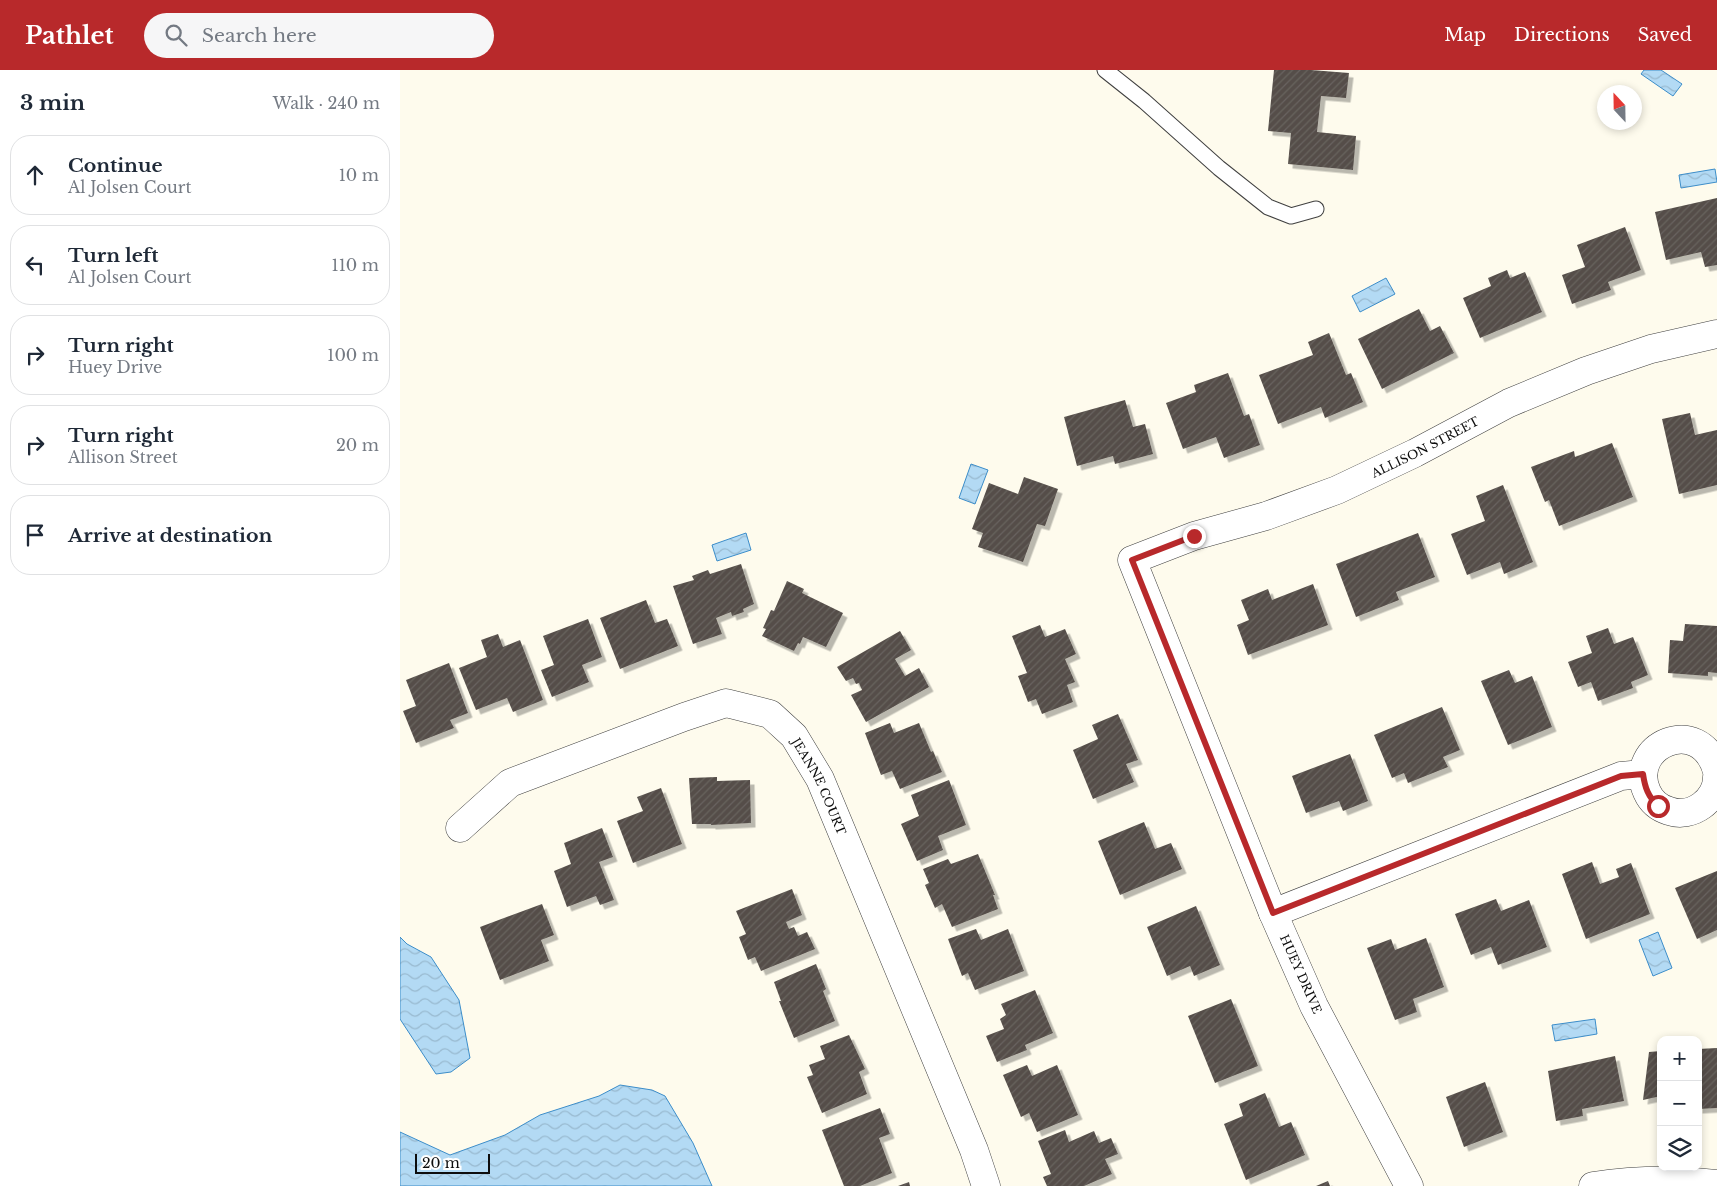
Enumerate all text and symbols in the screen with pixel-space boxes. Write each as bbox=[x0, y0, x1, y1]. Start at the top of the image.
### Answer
search box bbox=[144, 13, 494, 58]
text: Pathlet bbox=[25, 21, 114, 50]
icon: search bbox=[162, 21, 190, 49]
text: Search here bbox=[202, 24, 317, 47]
text: Map bbox=[1444, 24, 1486, 46]
text: Directions bbox=[1514, 24, 1610, 46]
text: Saved bbox=[1638, 24, 1692, 46]
north arrow bbox=[1597, 85, 1642, 130]
text: 3 min bbox=[20, 90, 85, 116]
text: Walk · 240 m bbox=[273, 93, 380, 113]
text: Continue bbox=[68, 154, 163, 177]
icon: ahead bbox=[21, 161, 49, 189]
text: 10 m bbox=[339, 165, 379, 185]
text: Al Jolsen Court bbox=[68, 177, 191, 197]
text: Turn left bbox=[68, 244, 159, 267]
icon: left bbox=[21, 251, 49, 279]
text: 110 m bbox=[332, 255, 379, 275]
text: Al Jolsen Court bbox=[68, 267, 191, 287]
text: Turn right bbox=[68, 334, 174, 357]
icon: right bbox=[21, 341, 49, 369]
text: 100 m bbox=[327, 345, 379, 365]
text: Huey Drive bbox=[68, 357, 162, 377]
street label: ALLISON STREET bbox=[1368, 413, 1481, 481]
text: Turn right bbox=[68, 424, 174, 447]
icon: right bbox=[21, 431, 49, 459]
text: 20 m bbox=[336, 435, 379, 455]
text: Allison Street bbox=[68, 447, 178, 467]
icon: arrive bbox=[21, 521, 49, 549]
text: Arrive at destination bbox=[68, 524, 272, 547]
route end bbox=[1183, 525, 1206, 548]
street label: JEANNE COURT bbox=[788, 733, 850, 837]
route start bbox=[1647, 795, 1670, 818]
street label: HUEY DRIVE bbox=[1277, 932, 1325, 1016]
map controls bbox=[1657, 1036, 1702, 1171]
button: + bbox=[1657, 1036, 1702, 1081]
button: − bbox=[1657, 1081, 1702, 1126]
button: layers bbox=[1657, 1126, 1702, 1171]
scale bar bbox=[415, 1151, 490, 1174]
text: 20 m bbox=[422, 1154, 460, 1172]

